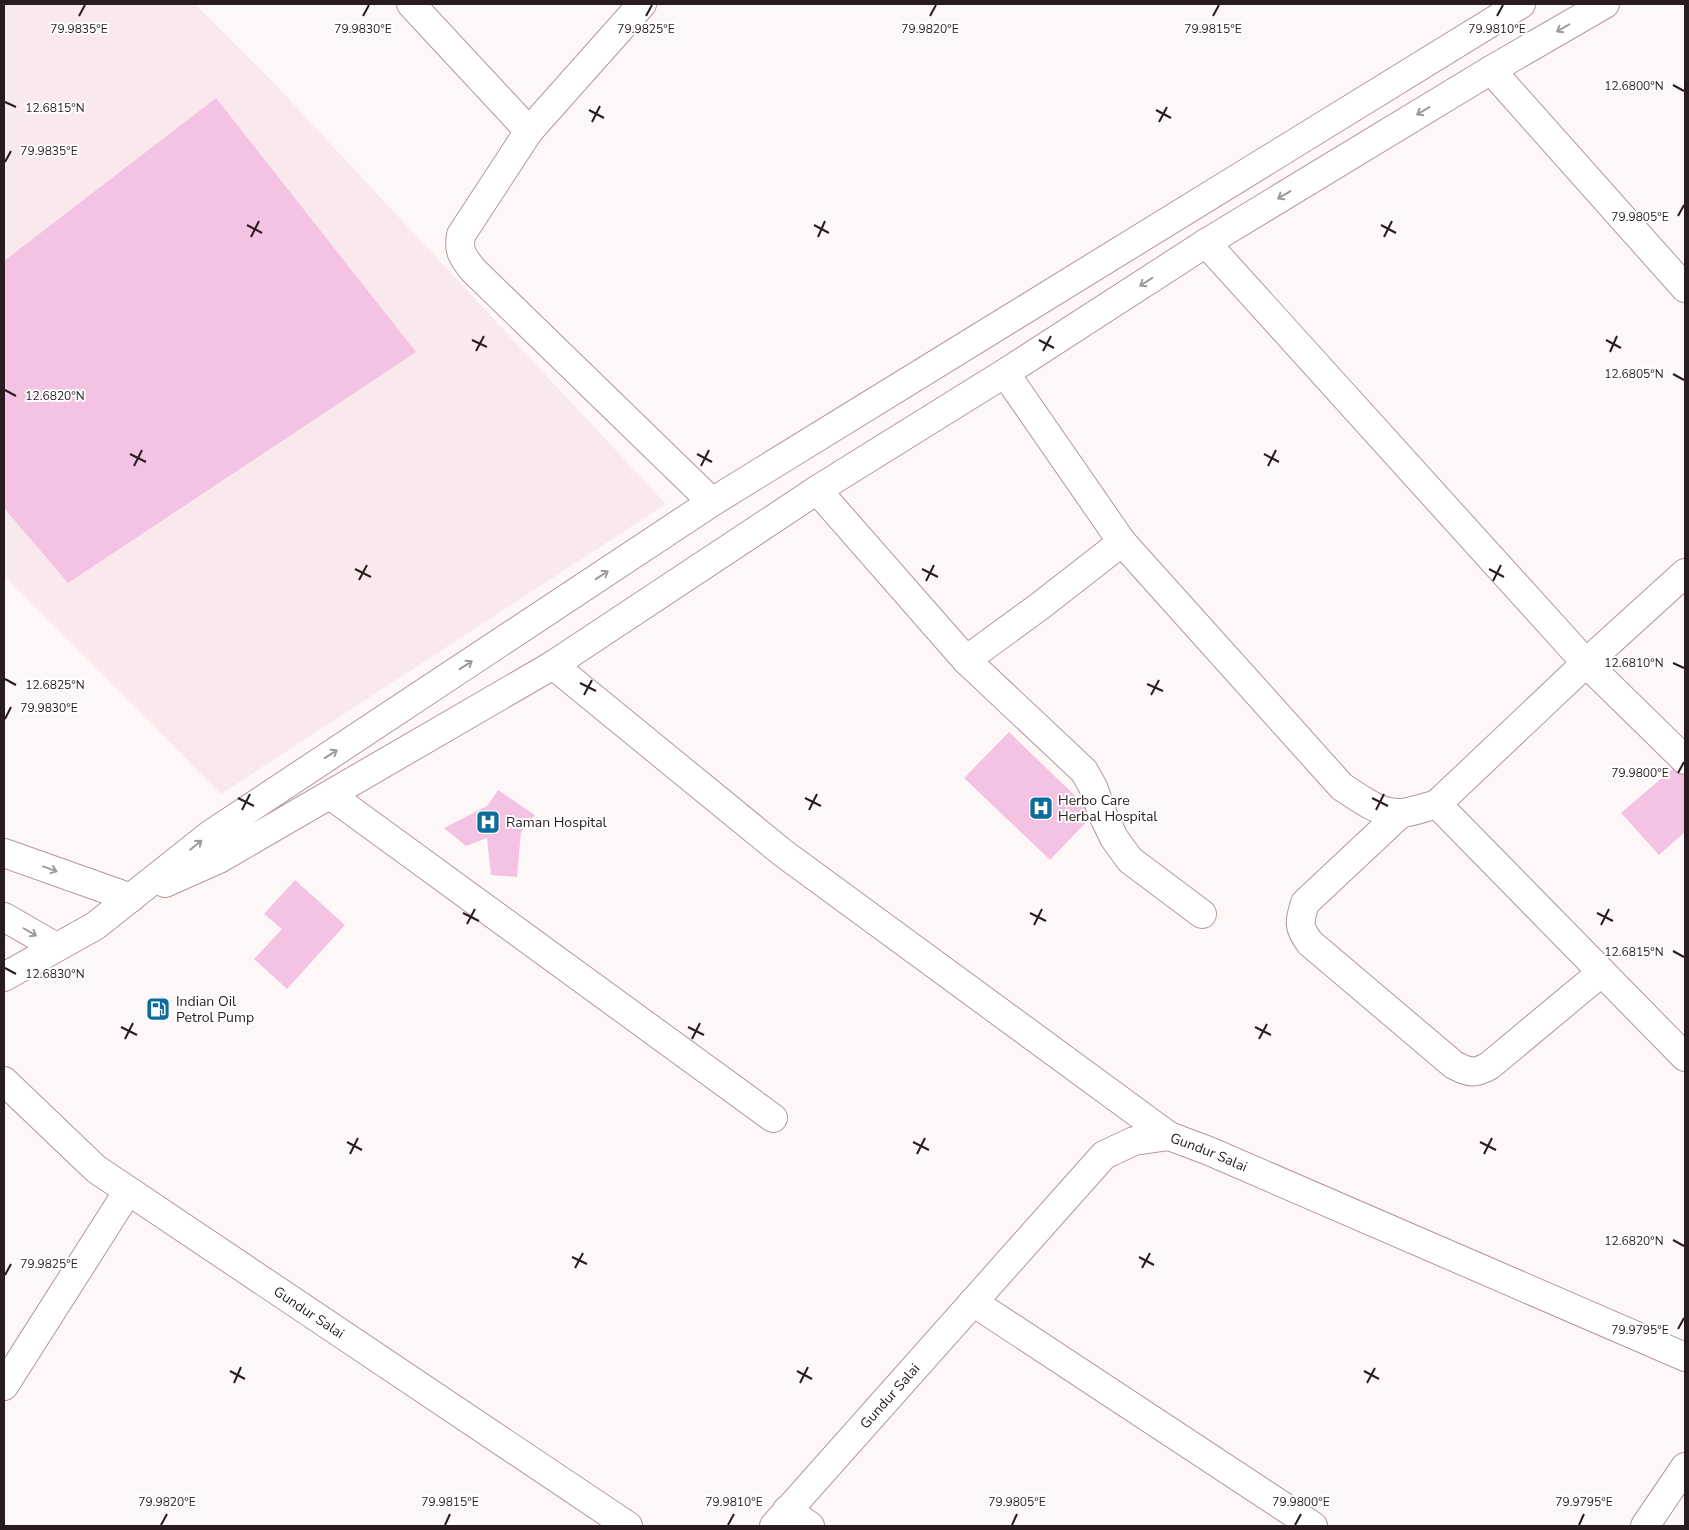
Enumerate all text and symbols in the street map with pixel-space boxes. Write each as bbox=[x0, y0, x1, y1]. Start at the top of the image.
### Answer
text: 79.9835°E bbox=[50, 21, 108, 37]
text: 79.9830°E bbox=[334, 21, 392, 37]
text: 79.9825°E bbox=[617, 21, 675, 37]
text: 79.9820°E bbox=[901, 21, 959, 37]
text: 79.9815°E bbox=[1184, 21, 1242, 37]
text: 79.9810°E bbox=[1468, 21, 1526, 37]
one-way arrow bbox=[1556, 24, 1570, 34]
text: 12.6800°N bbox=[1604, 78, 1664, 94]
text: 12.6815°N bbox=[25, 100, 85, 116]
one-way arrow bbox=[1416, 107, 1430, 117]
text: 79.9835°E bbox=[20, 143, 78, 159]
one-way arrow bbox=[1277, 191, 1291, 201]
text: 79.9805°E bbox=[1611, 209, 1669, 225]
one-way arrow bbox=[1139, 276, 1153, 287]
text: 12.6805°N bbox=[1604, 366, 1664, 382]
text: 12.6820°N bbox=[25, 388, 85, 404]
one-way arrow bbox=[595, 570, 609, 580]
text: 12.6810°N bbox=[1604, 655, 1664, 671]
one-way arrow bbox=[459, 659, 473, 669]
text: 12.6825°N bbox=[25, 677, 85, 693]
text: 79.9830°E bbox=[20, 700, 78, 716]
one-way arrow bbox=[323, 749, 337, 759]
text: 79.9800°E bbox=[1611, 765, 1669, 781]
place label: Herbo Care Herbal Hospital bbox=[1058, 791, 1158, 826]
hospital icon: Herbo Care Herbal Hospital bbox=[1028, 795, 1054, 821]
hospital icon: Raman Hospital bbox=[475, 809, 501, 835]
place label: Raman Hospital bbox=[506, 813, 608, 832]
one-way arrow bbox=[189, 840, 202, 851]
one-way arrow bbox=[41, 865, 57, 874]
one-way arrow bbox=[22, 928, 37, 937]
text: 12.6815°N bbox=[1604, 944, 1664, 960]
text: 12.6830°N bbox=[25, 966, 85, 982]
place label: Indian Oil Petrol Pump bbox=[176, 992, 254, 1027]
fuel station icon: Indian Oil Petrol Pump bbox=[145, 996, 171, 1022]
street label: Gundur Salai bbox=[1168, 1128, 1250, 1176]
text: 12.6820°N bbox=[1604, 1233, 1664, 1249]
text: 79.9825°E bbox=[20, 1256, 78, 1272]
street label: Gundur Salai bbox=[270, 1282, 348, 1343]
text: 79.9795°E bbox=[1611, 1322, 1669, 1338]
street label: Gundur Salai bbox=[856, 1360, 924, 1433]
text: 79.9820°E bbox=[138, 1494, 196, 1510]
text: 79.9815°E bbox=[421, 1494, 479, 1510]
text: 79.9810°E bbox=[705, 1494, 763, 1510]
text: 79.9805°E bbox=[988, 1494, 1046, 1510]
text: 79.9800°E bbox=[1272, 1494, 1330, 1510]
text: 79.9795°E bbox=[1555, 1494, 1613, 1510]

